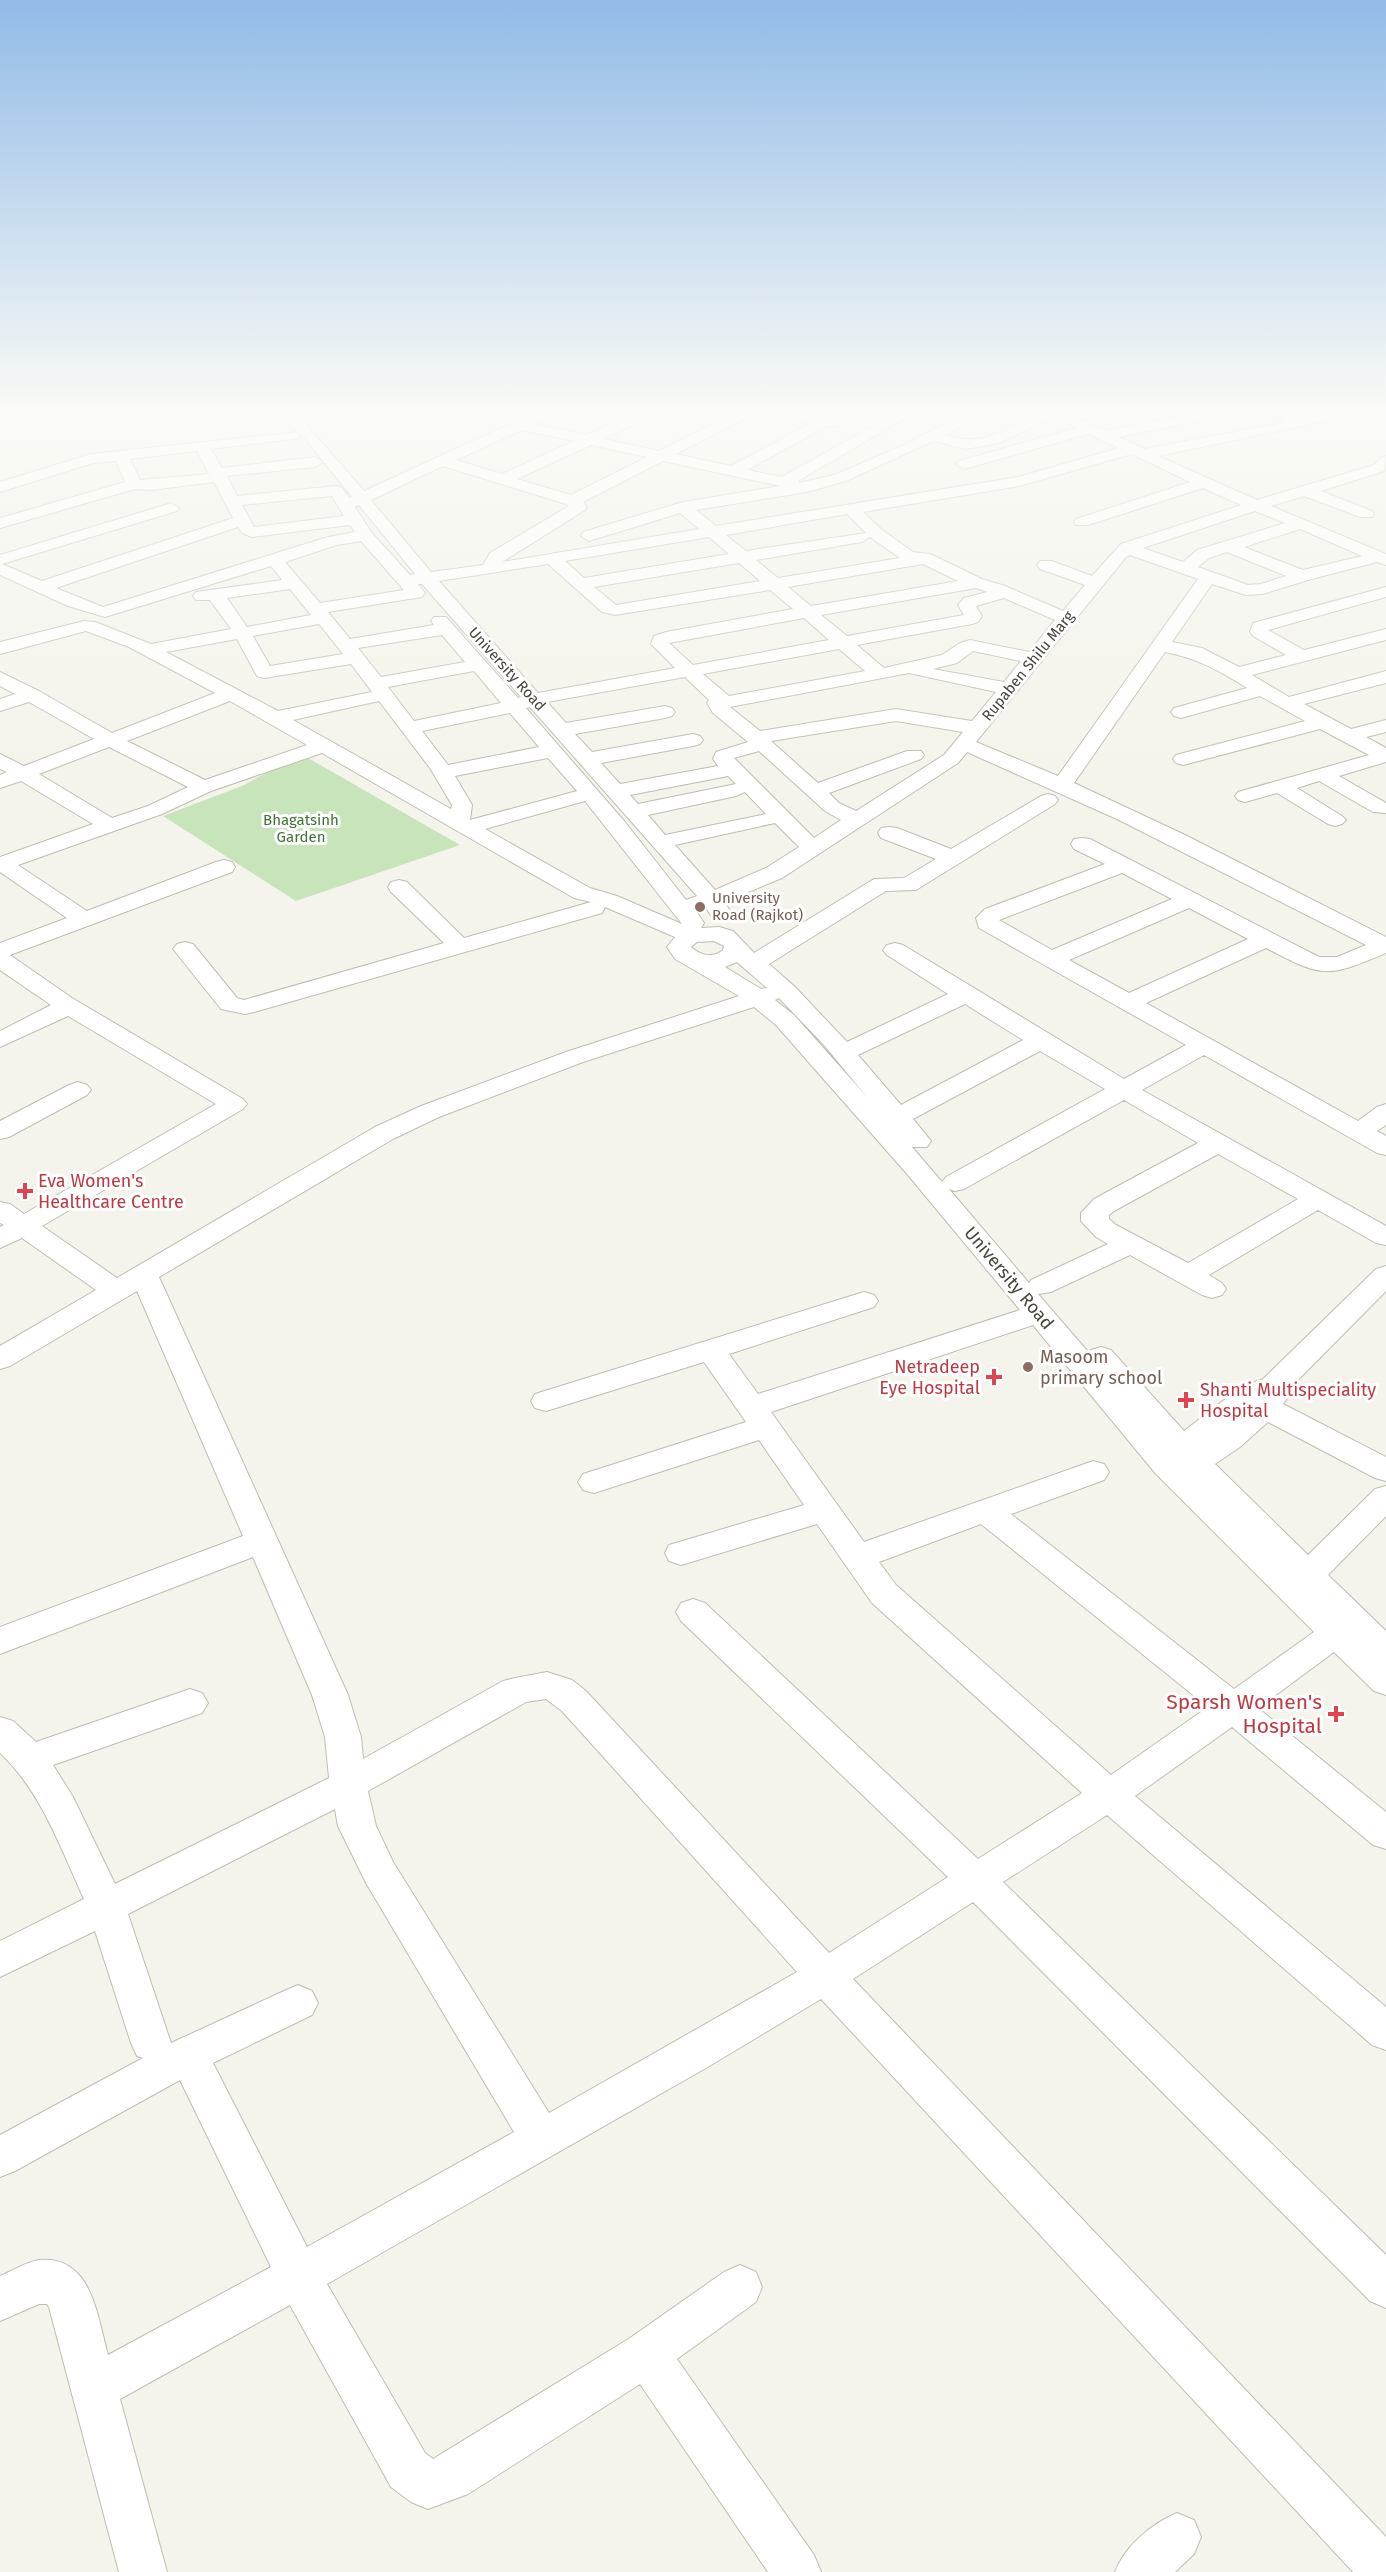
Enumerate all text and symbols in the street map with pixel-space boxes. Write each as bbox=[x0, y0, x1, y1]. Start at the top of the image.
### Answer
street label: Rupaben Shilu Marg bbox=[978, 607, 1078, 725]
street label: University Road bbox=[465, 623, 549, 715]
park label: Bhagatsinh Garden bbox=[263, 811, 339, 846]
place label: University Road (Rajkot) bbox=[712, 889, 803, 924]
marker: University Road (Rajkot) bbox=[693, 900, 707, 914]
place label: Eva Women's Healthcare Centre bbox=[38, 1170, 184, 1213]
marker: Eva Women's Healthcare Centre bbox=[16, 1182, 34, 1200]
street label: University Road bbox=[959, 1222, 1059, 1334]
place label: Masoom primary school bbox=[1040, 1346, 1162, 1389]
place label: Netradeep Eye Hospital bbox=[879, 1356, 980, 1399]
marker: Masoom primary school bbox=[1021, 1360, 1035, 1374]
marker: Netradeep Eye Hospital bbox=[985, 1368, 1003, 1386]
place label: Shanti Multispeciality Hospital bbox=[1200, 1379, 1376, 1422]
marker: Shanti Multispeciality Hospital bbox=[1177, 1391, 1195, 1409]
place label: Sparsh Women's Hospital bbox=[1166, 1689, 1322, 1739]
marker: Sparsh Women's Hospital bbox=[1327, 1705, 1345, 1723]

